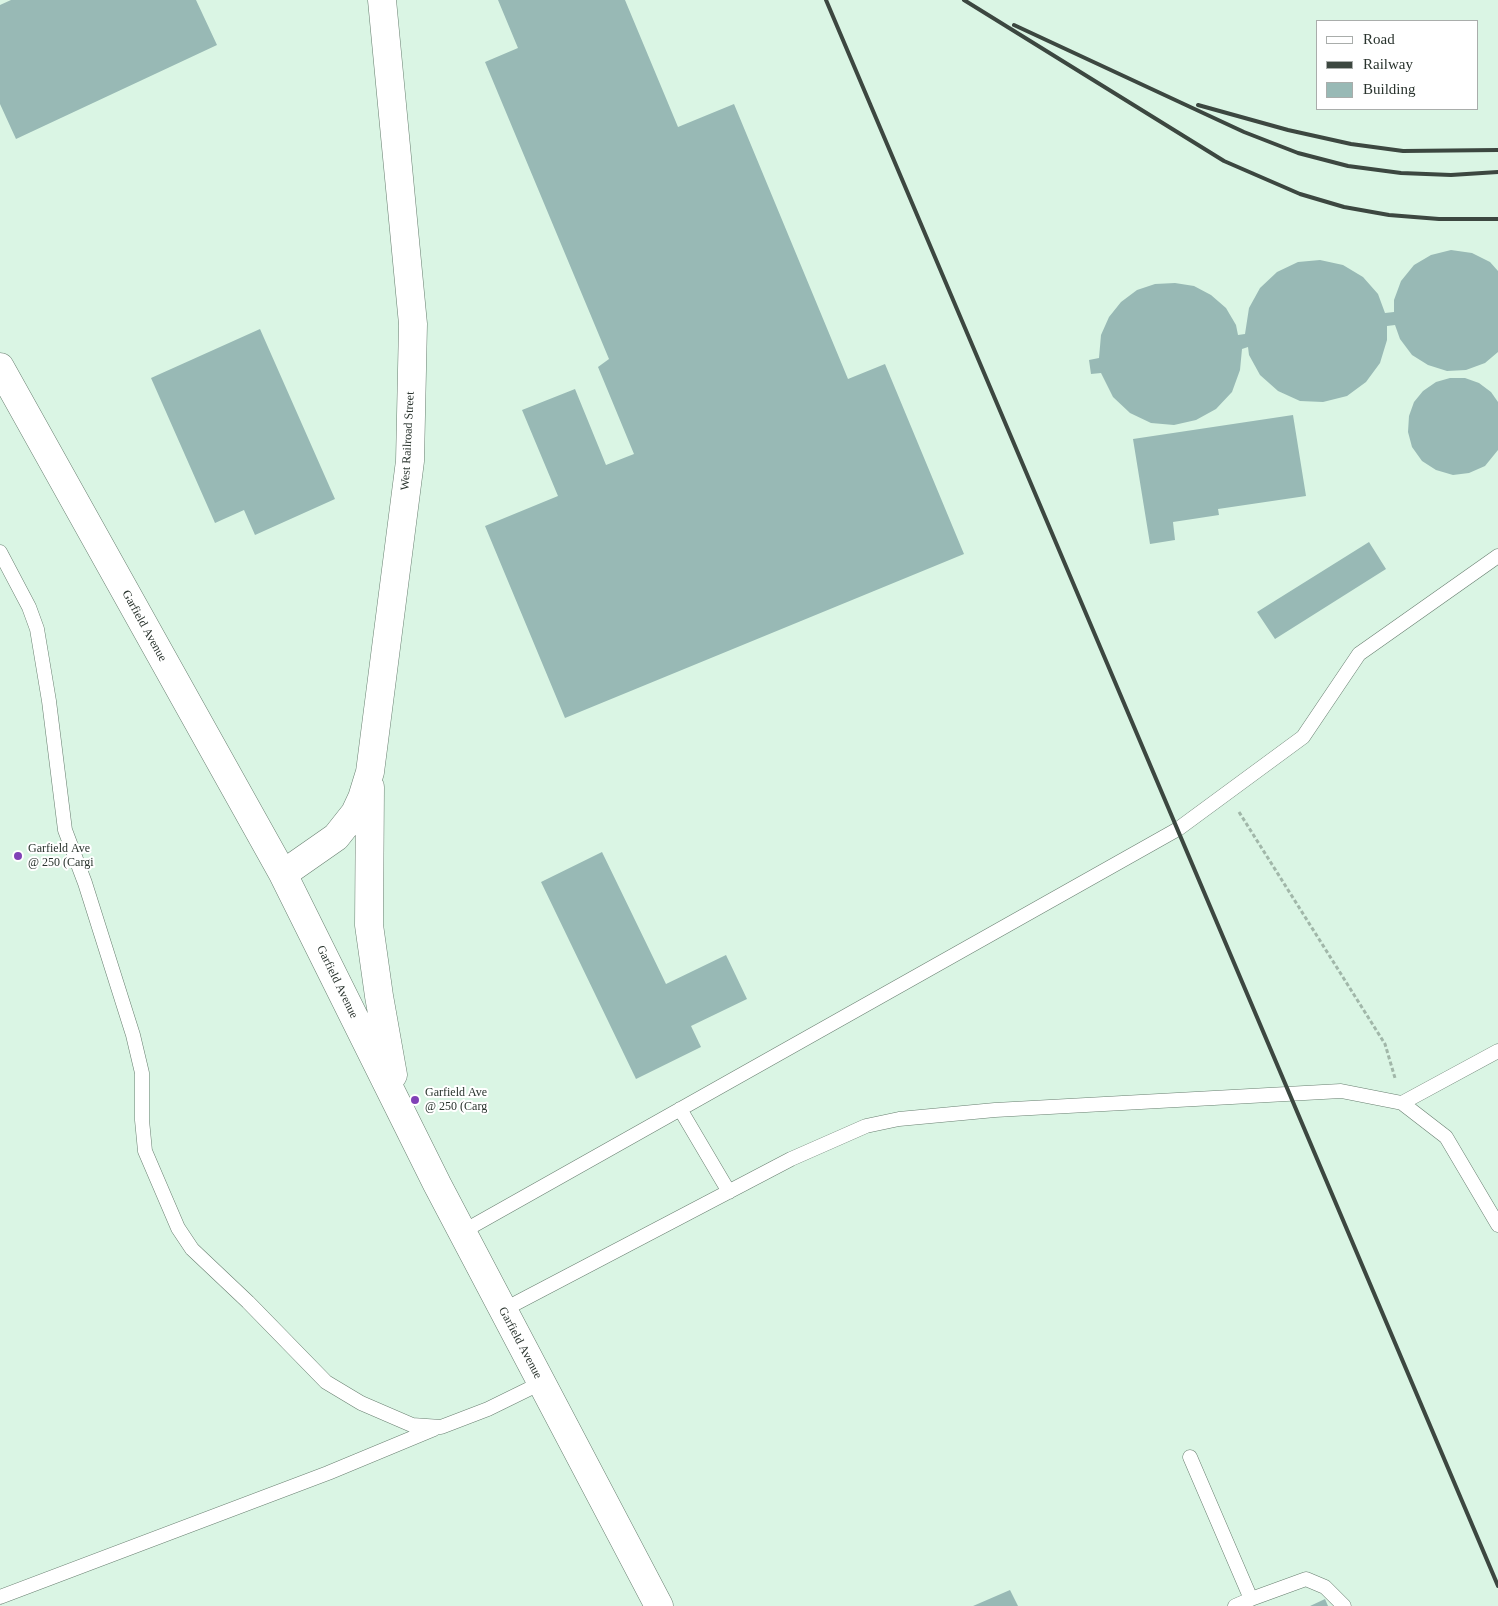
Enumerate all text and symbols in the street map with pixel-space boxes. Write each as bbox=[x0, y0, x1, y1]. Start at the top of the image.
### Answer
legend bbox=[1316, 20, 1478, 110]
text: Road bbox=[1363, 31, 1395, 47]
text: Railway bbox=[1363, 56, 1413, 72]
text: Building bbox=[1363, 81, 1416, 97]
street label: West Railroad Street bbox=[398, 391, 418, 491]
street label: Garfield Avenue bbox=[118, 588, 170, 664]
place label: Garfield Ave @ 250 (Cargi bbox=[28, 842, 93, 870]
marker: Garfield Ave @ 250 (Cargi bbox=[12, 850, 24, 862]
street label: Garfield Avenue bbox=[313, 943, 361, 1021]
place label: Garfield Ave @ 250 (Carg bbox=[425, 1086, 487, 1114]
marker: Garfield Ave @ 250 (Carg bbox=[409, 1094, 421, 1106]
street label: Garfield Avenue bbox=[495, 1305, 545, 1381]

